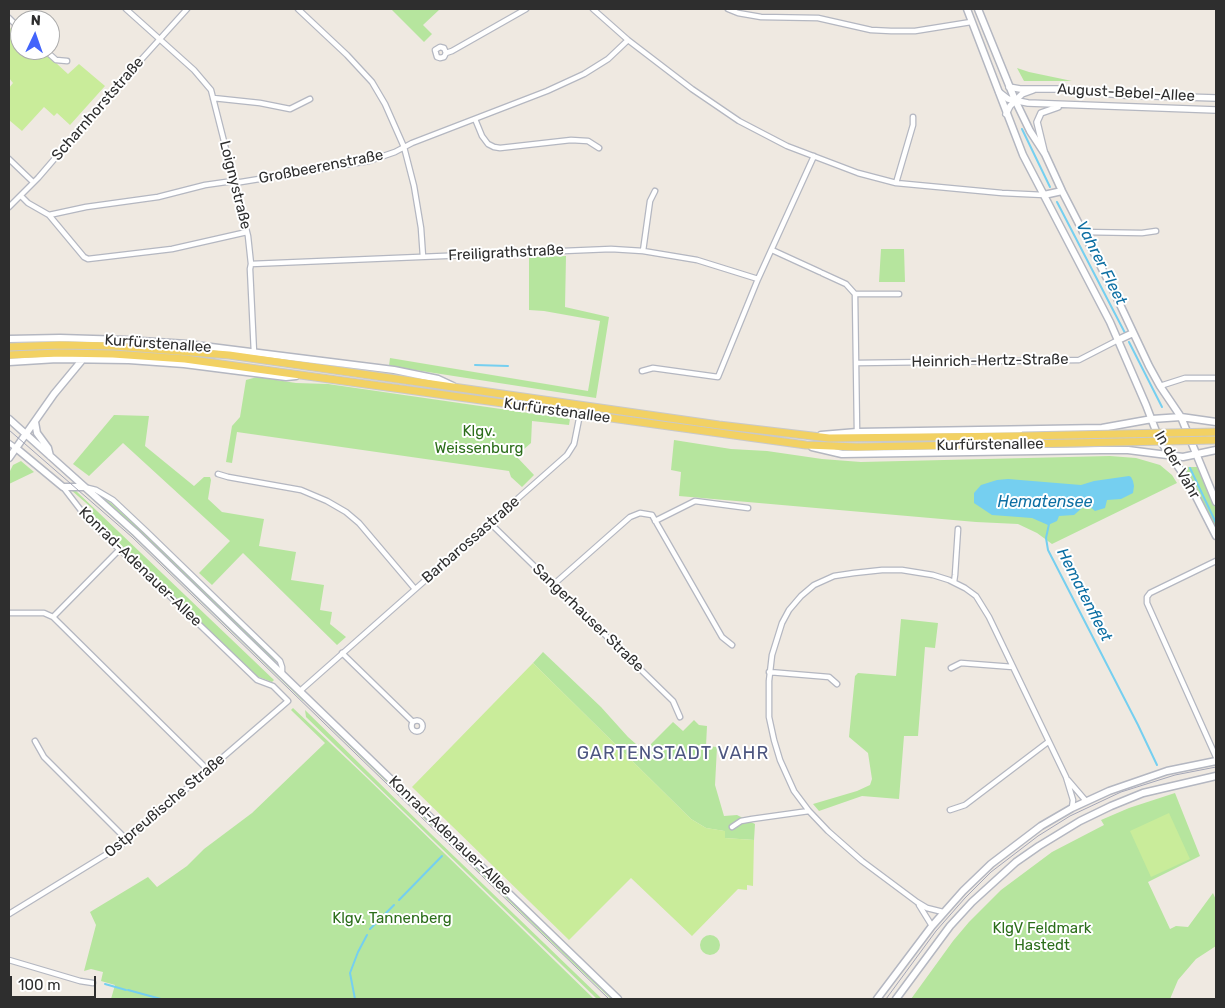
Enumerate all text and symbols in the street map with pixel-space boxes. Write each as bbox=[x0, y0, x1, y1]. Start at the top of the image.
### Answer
north arrow bbox=[10, 10, 60, 60]
text: N bbox=[30, 12, 41, 29]
street label: Scharnhorststraße bbox=[48, 54, 148, 164]
street label: August-Bebel-Allee bbox=[1057, 80, 1195, 106]
street label: Loignystraße bbox=[215, 139, 255, 231]
street label: Großbeerenstraße bbox=[257, 146, 385, 188]
water label: Vahrer Fleet bbox=[1072, 218, 1130, 308]
street label: Freiligrathstraße bbox=[448, 241, 564, 265]
street label: Kurfürstenallee bbox=[104, 331, 212, 357]
street label: Heinrich-Hertz-Straße bbox=[911, 351, 1069, 371]
street label: Kurfürstenallee bbox=[503, 395, 611, 427]
park label: Klgv. Weissenburg bbox=[435, 423, 523, 458]
street label: In der Vahr bbox=[1150, 428, 1204, 502]
street label: Kurfürstenallee bbox=[936, 435, 1044, 455]
water label: Hematensee bbox=[998, 492, 1092, 512]
street label: Barbarossastraße bbox=[418, 493, 524, 587]
street label: Konrad-Adenauer-Allee bbox=[75, 503, 205, 631]
water label: Hematenfleet bbox=[1052, 545, 1116, 645]
street label: Sangerhauser Straße bbox=[529, 560, 647, 676]
district label: GARTENSTADT VAHR bbox=[575, 743, 771, 765]
street label: Ostpreußische Straße bbox=[101, 750, 229, 862]
street label: Konrad-Adenauer-Allee bbox=[385, 772, 515, 900]
park label: Klgv. Tannenberg bbox=[332, 910, 452, 928]
park label: KlgV Feldmark Hastedt bbox=[992, 920, 1092, 955]
scale bar bbox=[12, 966, 99, 998]
text: 100 m bbox=[18, 976, 60, 994]

